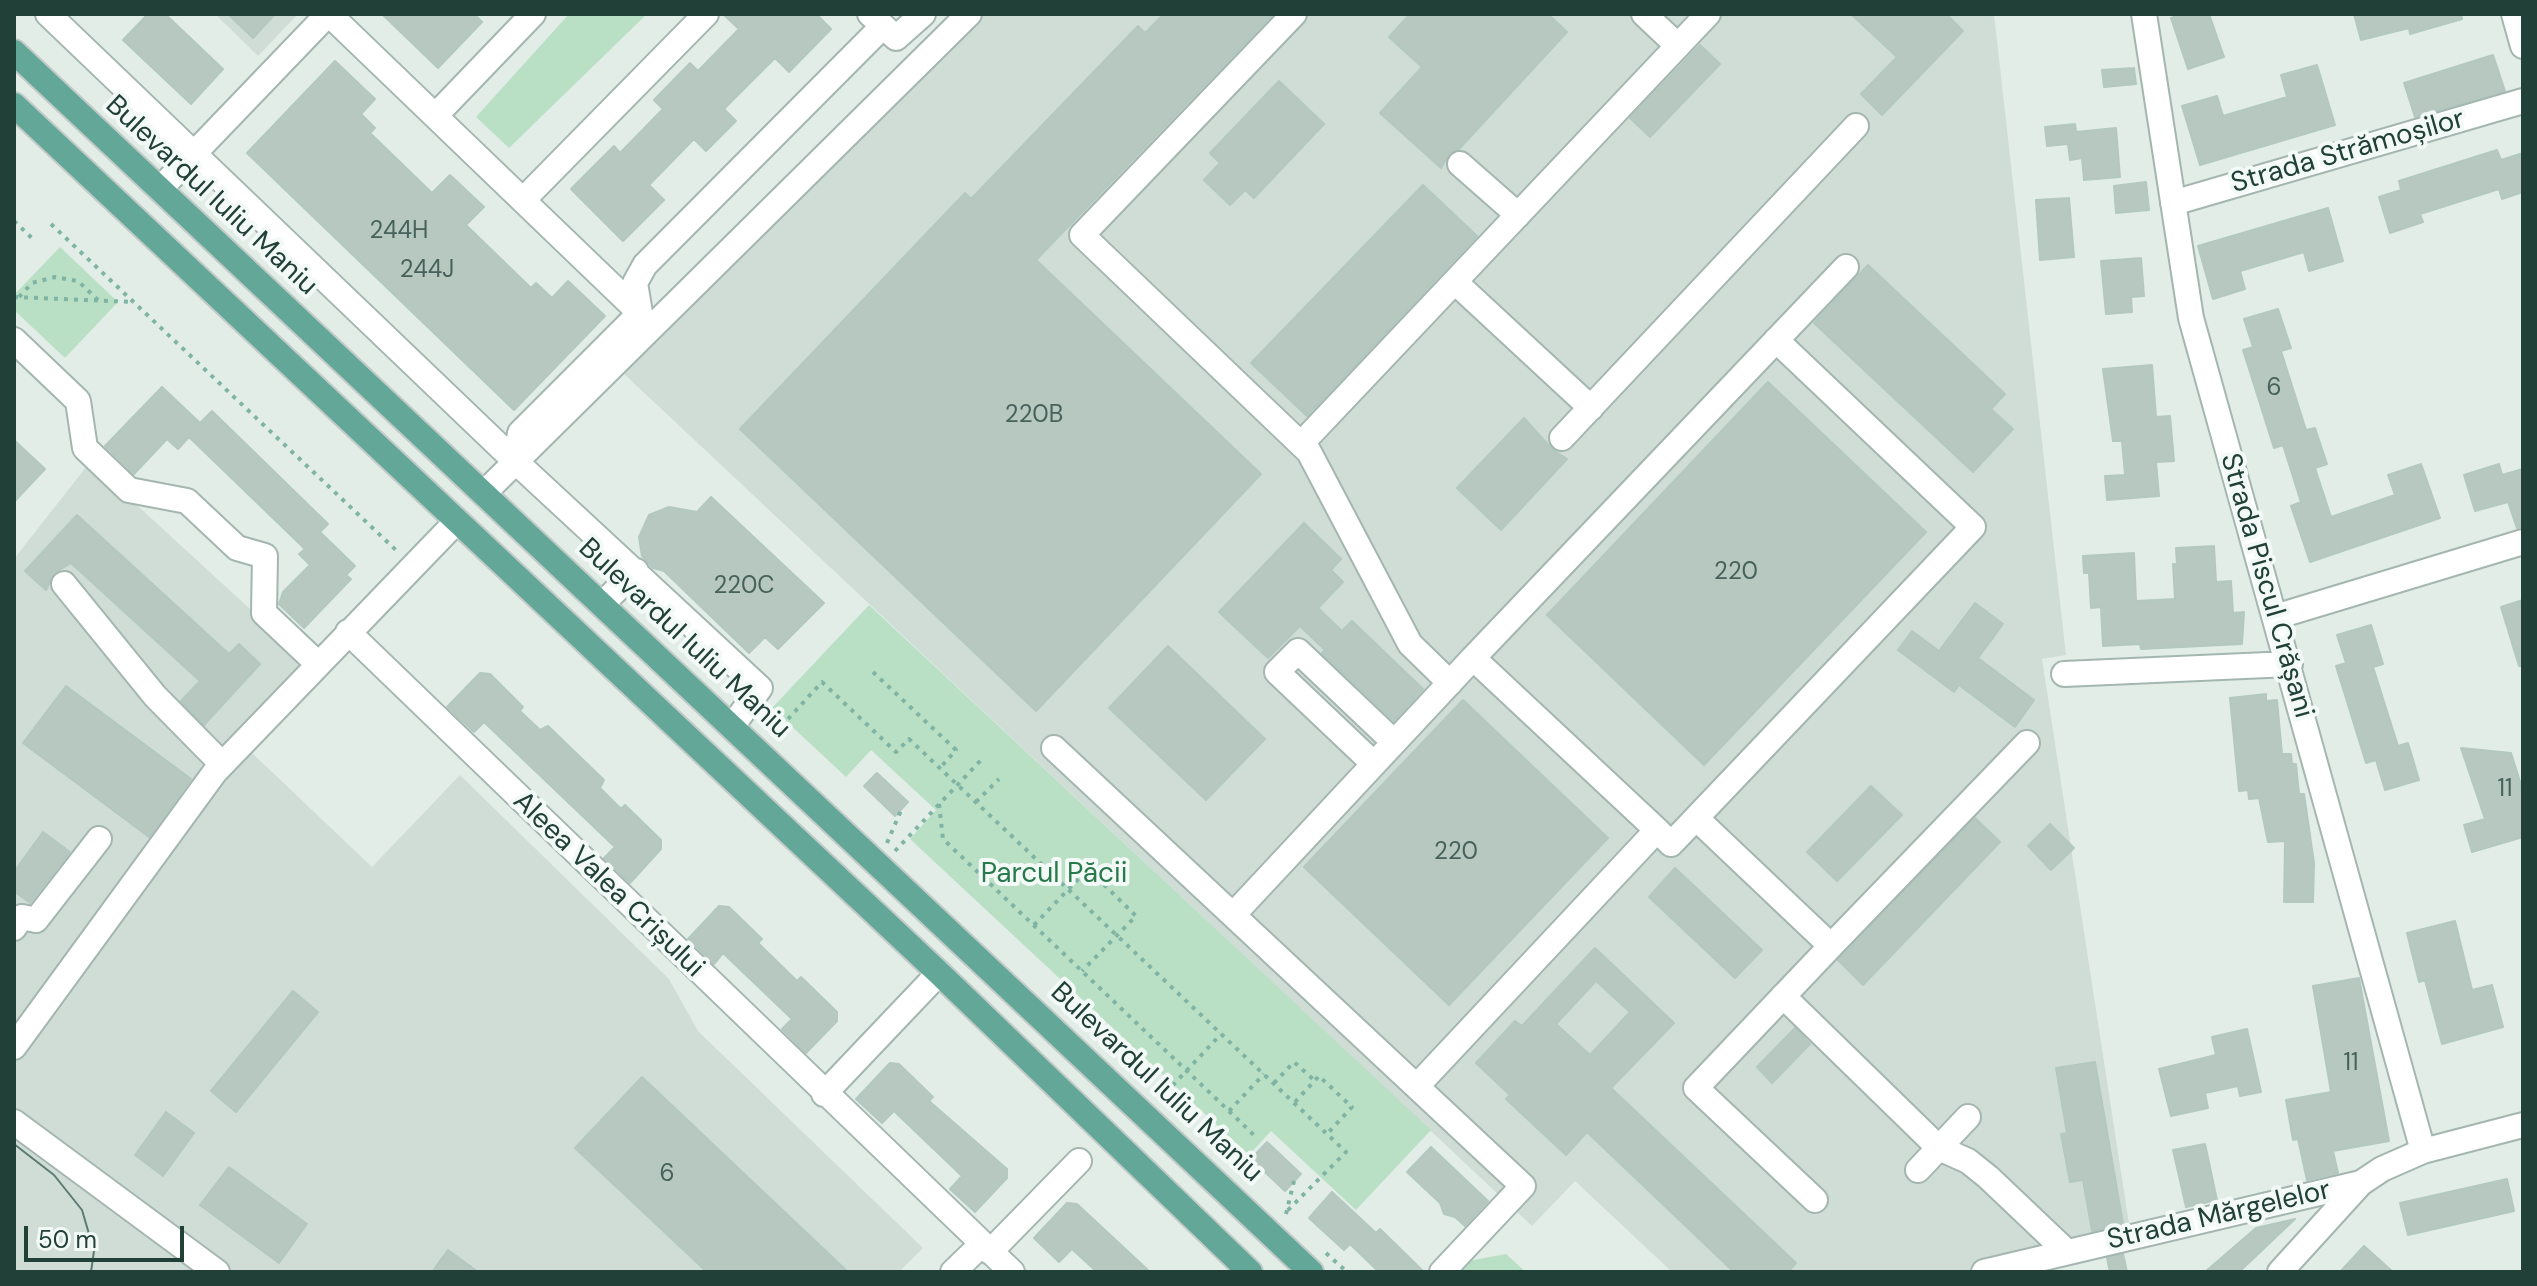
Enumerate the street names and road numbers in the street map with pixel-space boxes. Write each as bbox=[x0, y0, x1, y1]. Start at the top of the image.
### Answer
street label: Bulevardul Iuliu Maniu bbox=[98, 89, 324, 303]
street label: Strada Strămoșilor bbox=[2227, 103, 2469, 201]
street label: Strada Piscul Crășani bbox=[2212, 450, 2320, 722]
street label: Bulevardul Iuliu Maniu bbox=[571, 532, 797, 746]
street label: Aleea Valea Crișului bbox=[505, 785, 711, 985]
street label: Bulevardul Iuliu Maniu bbox=[1043, 976, 1269, 1190]
street label: Strada Mărgelelor bbox=[2104, 1174, 2334, 1258]

